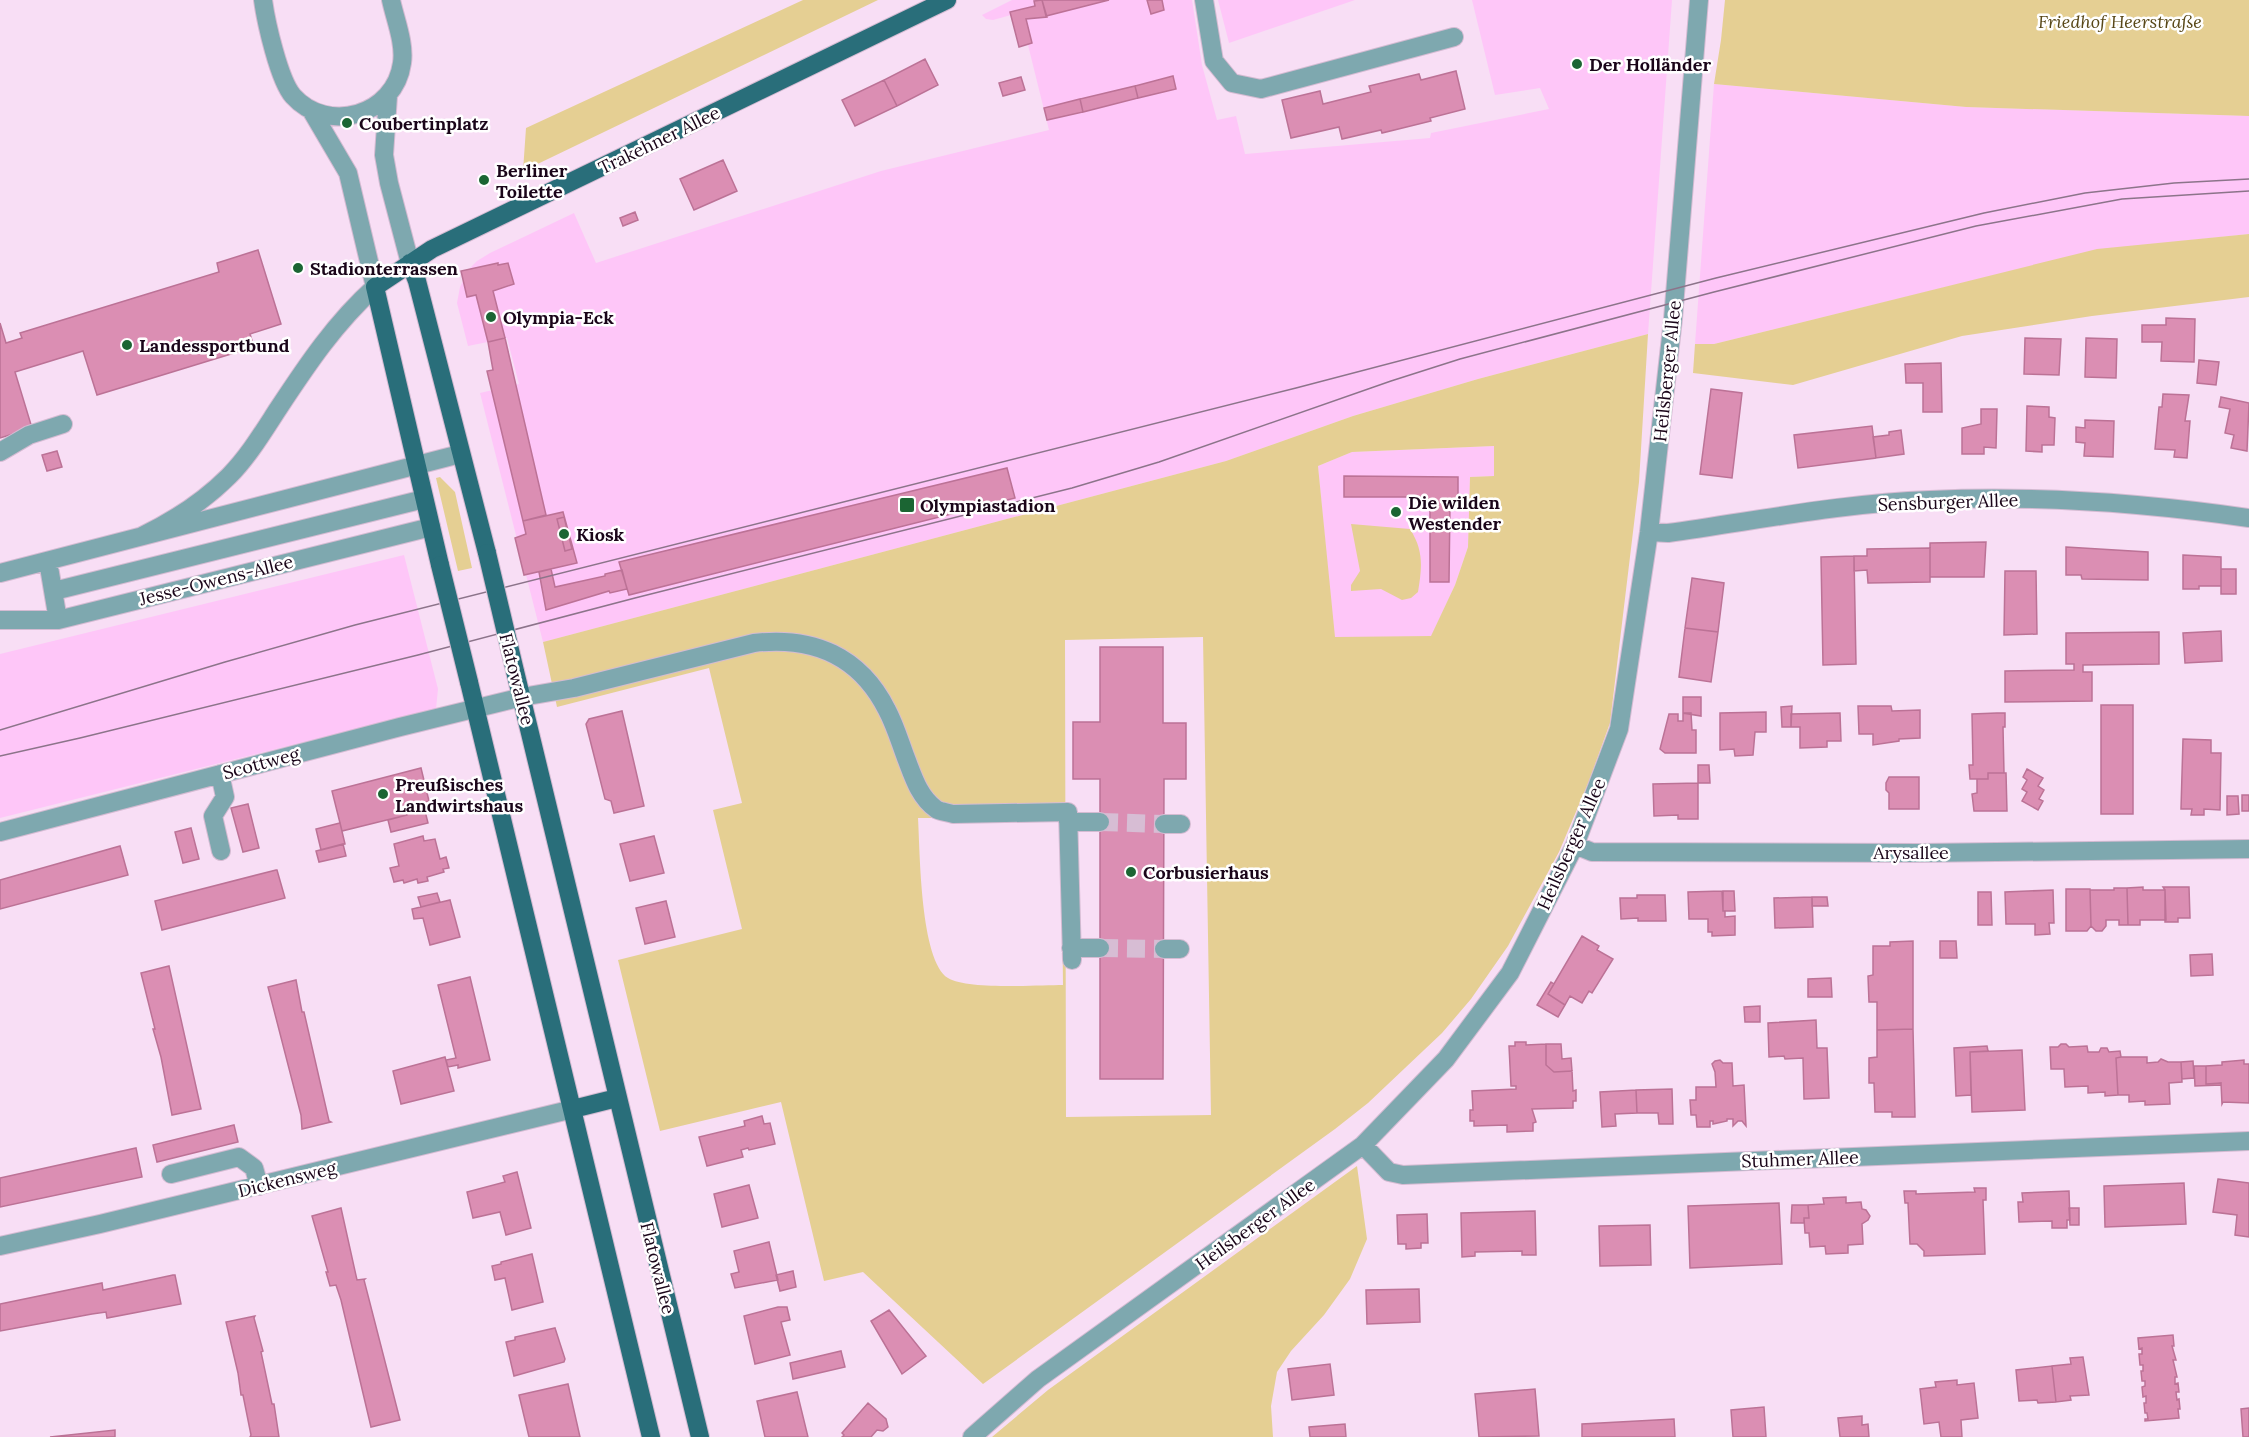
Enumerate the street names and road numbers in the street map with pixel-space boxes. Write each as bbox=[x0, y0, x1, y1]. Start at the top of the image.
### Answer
street label: Trakehner Allee bbox=[595, 101, 724, 179]
street label: Heilsberger Allee bbox=[1648, 299, 1686, 443]
street label: Sensburger Allee bbox=[1877, 488, 2019, 516]
street label: Jesse-Owens-Allee bbox=[136, 550, 296, 610]
street label: Flatowallee bbox=[494, 631, 540, 728]
street label: Scottweg bbox=[220, 741, 303, 784]
street label: Heilsberger Allee bbox=[1532, 774, 1611, 914]
street label: Arysallee bbox=[1872, 841, 1949, 864]
street label: Stuhmer Allee bbox=[1741, 1145, 1859, 1173]
street label: Dickensweg bbox=[235, 1155, 340, 1202]
street label: Heilsberger Allee bbox=[1191, 1173, 1319, 1275]
street label: Flatowallee bbox=[635, 1220, 681, 1317]

